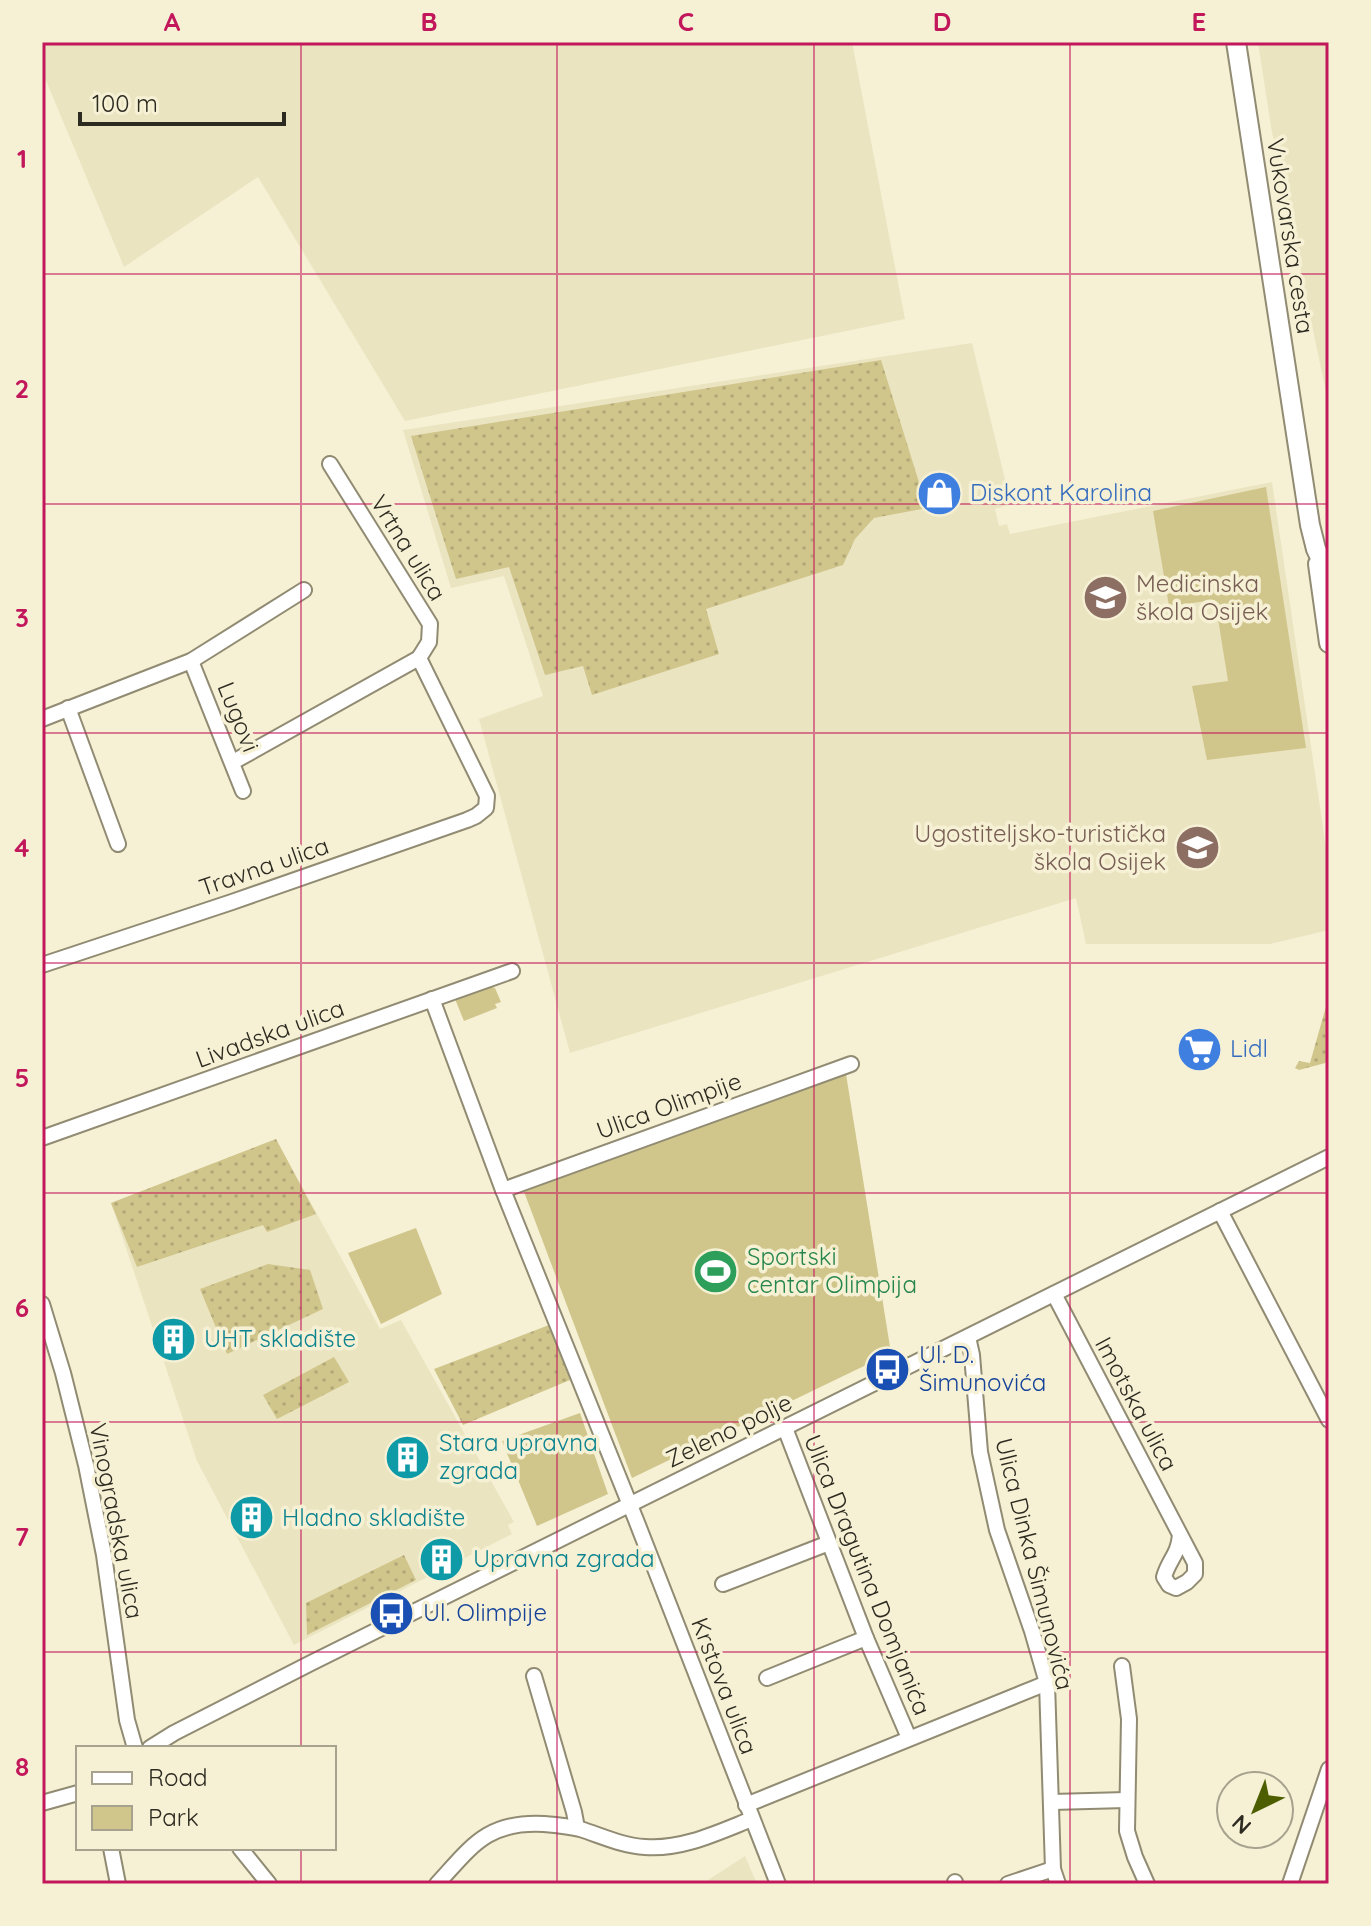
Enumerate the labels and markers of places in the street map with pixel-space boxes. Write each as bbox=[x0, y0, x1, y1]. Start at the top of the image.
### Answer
shop icon: Diskont Karolina bbox=[915, 469, 963, 517]
place label: Diskont Karolina bbox=[970, 477, 1152, 507]
place label: Medicinska škola Osijek bbox=[1136, 568, 1268, 626]
school or university icon: Medicinska škola Osijek bbox=[1081, 574, 1129, 622]
place label: Ugostiteljsko-turistička škola Osijek bbox=[914, 818, 1166, 876]
school or university icon: Ugostiteljsko-turistička škola Osijek bbox=[1173, 824, 1221, 872]
supermarket icon: Lidl bbox=[1175, 1025, 1223, 1073]
place label: Lidl bbox=[1230, 1033, 1268, 1063]
place label: Sportski centar Olimpija bbox=[747, 1241, 917, 1299]
sports icon: Sportski centar Olimpija bbox=[692, 1247, 740, 1295]
building icon: UHT skladište bbox=[149, 1315, 197, 1363]
place label: UHT skladište bbox=[204, 1323, 356, 1353]
place label: Ul. D. Šimunovića bbox=[919, 1339, 1046, 1397]
bus stop icon: Ul. D. Šimunovića bbox=[864, 1345, 912, 1393]
place label: Stara upravna zgrada bbox=[439, 1427, 598, 1485]
building icon: Stara upravna zgrada bbox=[384, 1433, 432, 1481]
building icon: Hladno skladište bbox=[227, 1494, 275, 1542]
place label: Hladno skladište bbox=[282, 1502, 465, 1532]
building icon: Upravna zgrada bbox=[418, 1535, 466, 1583]
place label: Upravna zgrada bbox=[473, 1543, 655, 1573]
bus stop icon: Ul. Olimpije bbox=[368, 1589, 416, 1637]
place label: Ul. Olimpije bbox=[423, 1597, 547, 1627]

